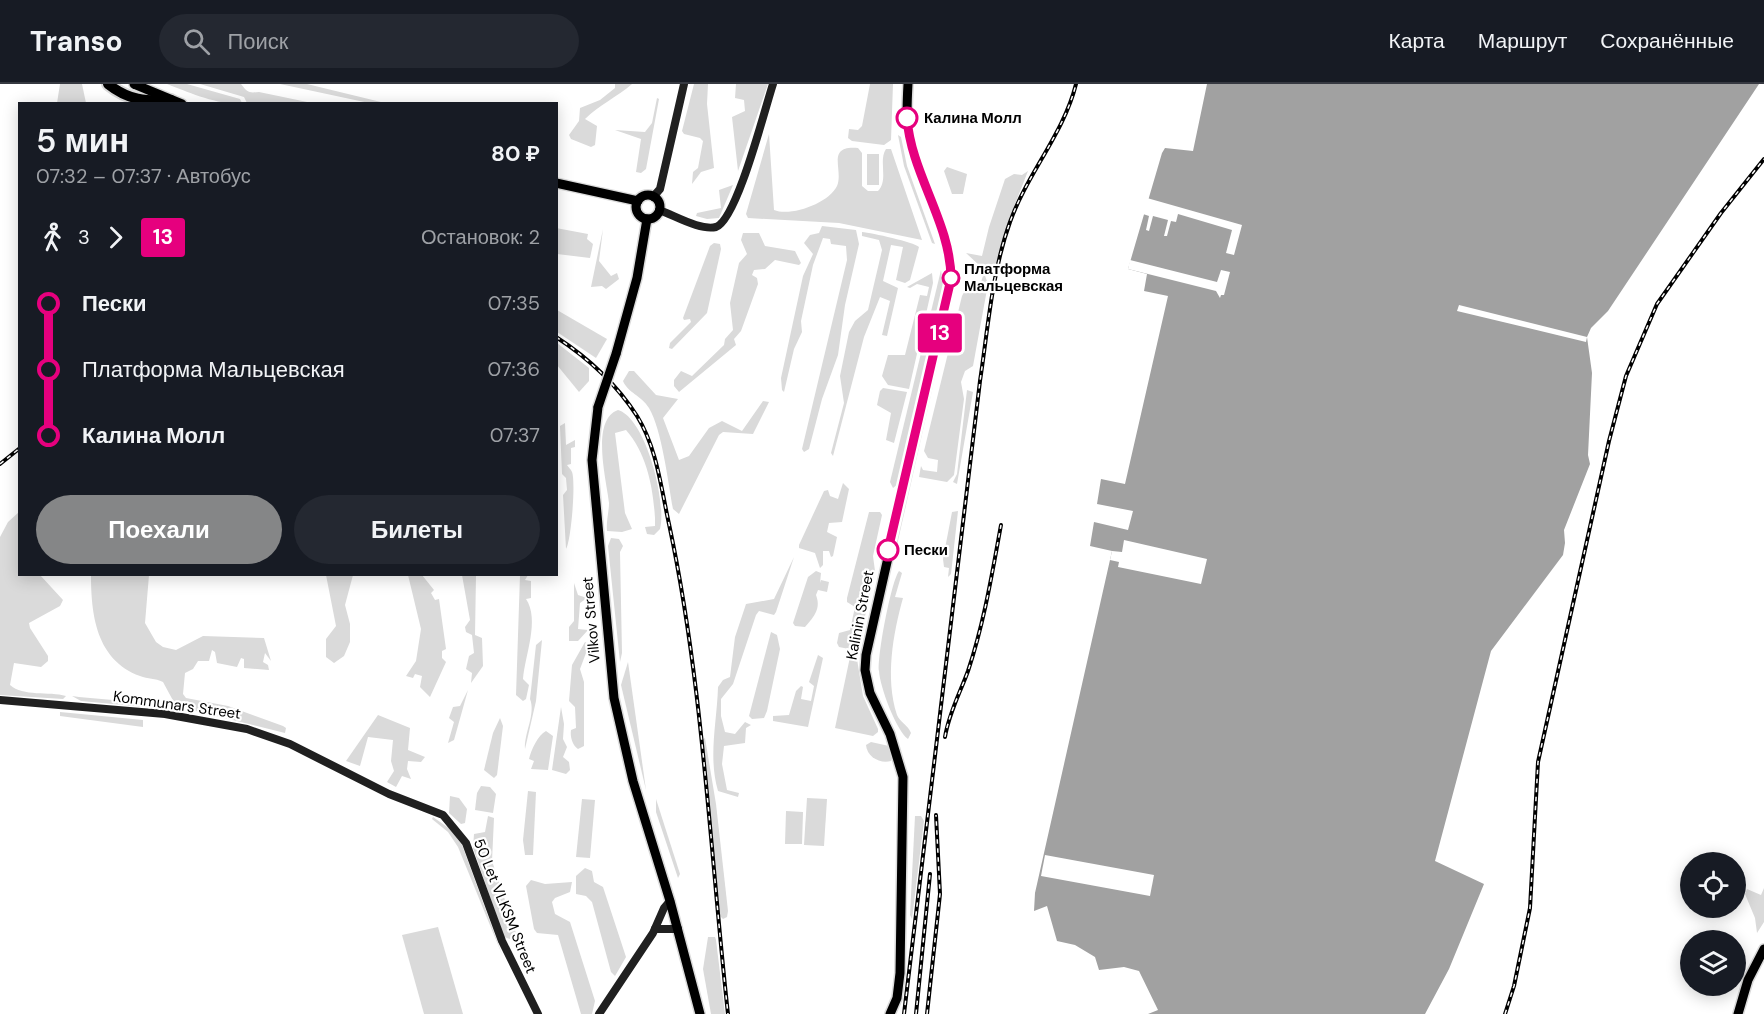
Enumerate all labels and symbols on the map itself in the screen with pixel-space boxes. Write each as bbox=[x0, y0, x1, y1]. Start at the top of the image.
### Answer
marker: Калина Молл bbox=[896, 107, 918, 129]
place label: Калина Молл bbox=[924, 108, 1022, 128]
place label: Платформа Мальцевская bbox=[964, 259, 1063, 296]
marker: Платформа Мальцевская bbox=[942, 269, 960, 287]
line badge: 13 bbox=[913, 314, 967, 352]
marker: Пески bbox=[877, 539, 899, 561]
place label: Пески bbox=[904, 540, 948, 560]
street label: Kalinin Street bbox=[842, 568, 879, 662]
street label: Vilkov Street bbox=[577, 576, 605, 664]
street label: Kommunars Street bbox=[112, 686, 242, 724]
street label: 50 Let VLKSM Street bbox=[469, 836, 541, 976]

